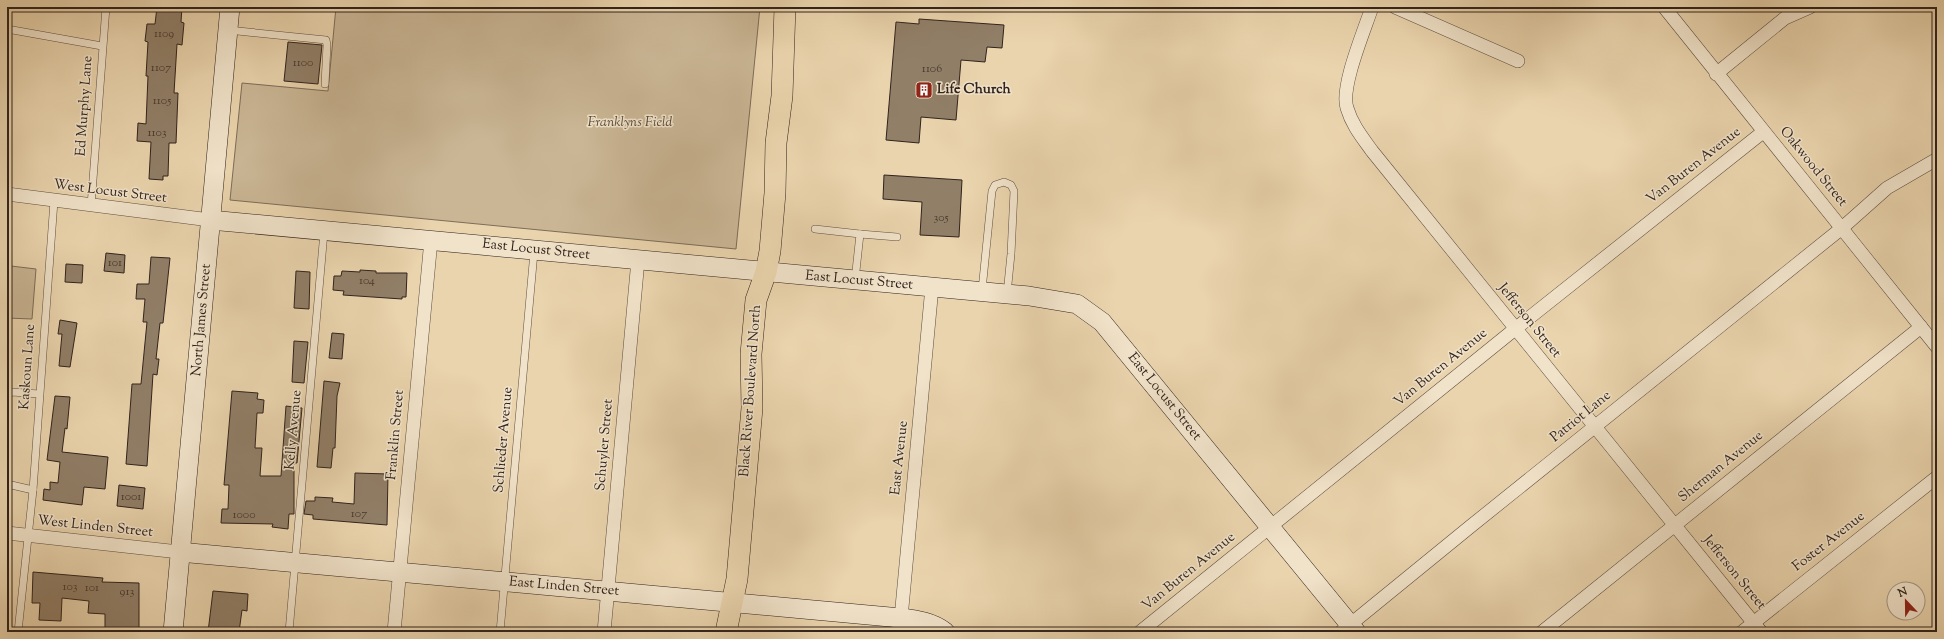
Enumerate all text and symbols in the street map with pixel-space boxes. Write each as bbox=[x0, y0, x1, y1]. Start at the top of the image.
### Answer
house number: 1109 bbox=[154, 25, 174, 43]
house number: 1100 bbox=[293, 54, 313, 72]
street label: Ed Murphy Lane bbox=[72, 55, 98, 157]
house number: 1107 bbox=[151, 59, 171, 77]
house number: 1106 bbox=[922, 60, 942, 78]
building icon: Life Church bbox=[914, 80, 934, 100]
place label: Life Church bbox=[937, 80, 1011, 100]
house number: 1105 bbox=[153, 92, 171, 110]
park label: Franklyns Field bbox=[587, 113, 673, 133]
street label: Van Buren Avenue bbox=[1643, 123, 1745, 209]
street label: Oakwood Street bbox=[1774, 123, 1852, 212]
house number: 1103 bbox=[147, 124, 167, 142]
street label: West Locust Street bbox=[52, 175, 168, 209]
house number: 305 bbox=[933, 209, 949, 227]
street label: East Locust Street bbox=[481, 234, 591, 266]
house number: 101 bbox=[108, 254, 122, 272]
street label: North James Street bbox=[187, 263, 217, 377]
street label: East Locust Street bbox=[804, 266, 914, 296]
house number: 104 bbox=[359, 272, 375, 290]
street label: Jefferson Street bbox=[1492, 279, 1566, 363]
street label: Black River Boulevard North bbox=[735, 304, 767, 478]
street label: Kaskoun Lane bbox=[15, 323, 41, 411]
street label: Van Buren Avenue bbox=[1390, 324, 1492, 412]
street label: East Locust Street bbox=[1122, 349, 1206, 445]
street label: Schlieder Avenue bbox=[489, 386, 519, 494]
street label: Patriot Lane bbox=[1546, 386, 1616, 448]
street label: Kelly Avenue bbox=[281, 389, 307, 471]
street label: Franklin Street bbox=[382, 389, 410, 481]
street label: Schuyler Street bbox=[591, 398, 619, 492]
street label: East Avenue bbox=[886, 420, 914, 496]
street label: Sherman Avenue bbox=[1674, 426, 1768, 508]
house number: 1001 bbox=[121, 488, 141, 506]
house number: 107 bbox=[351, 505, 367, 523]
house number: 1000 bbox=[232, 506, 256, 524]
street label: Foster Avenue bbox=[1789, 507, 1869, 577]
street label: West Linden Street bbox=[36, 511, 154, 543]
street label: Van Buren Avenue bbox=[1138, 528, 1240, 616]
street label: Jefferson Street bbox=[1697, 531, 1771, 615]
street label: East Linden Street bbox=[508, 572, 620, 602]
house number: 103 bbox=[62, 578, 78, 596]
house number: 101 bbox=[85, 579, 99, 597]
north arrow bbox=[1886, 581, 1926, 621]
house number: 913 bbox=[120, 583, 135, 601]
text: N bbox=[1895, 584, 1910, 602]

